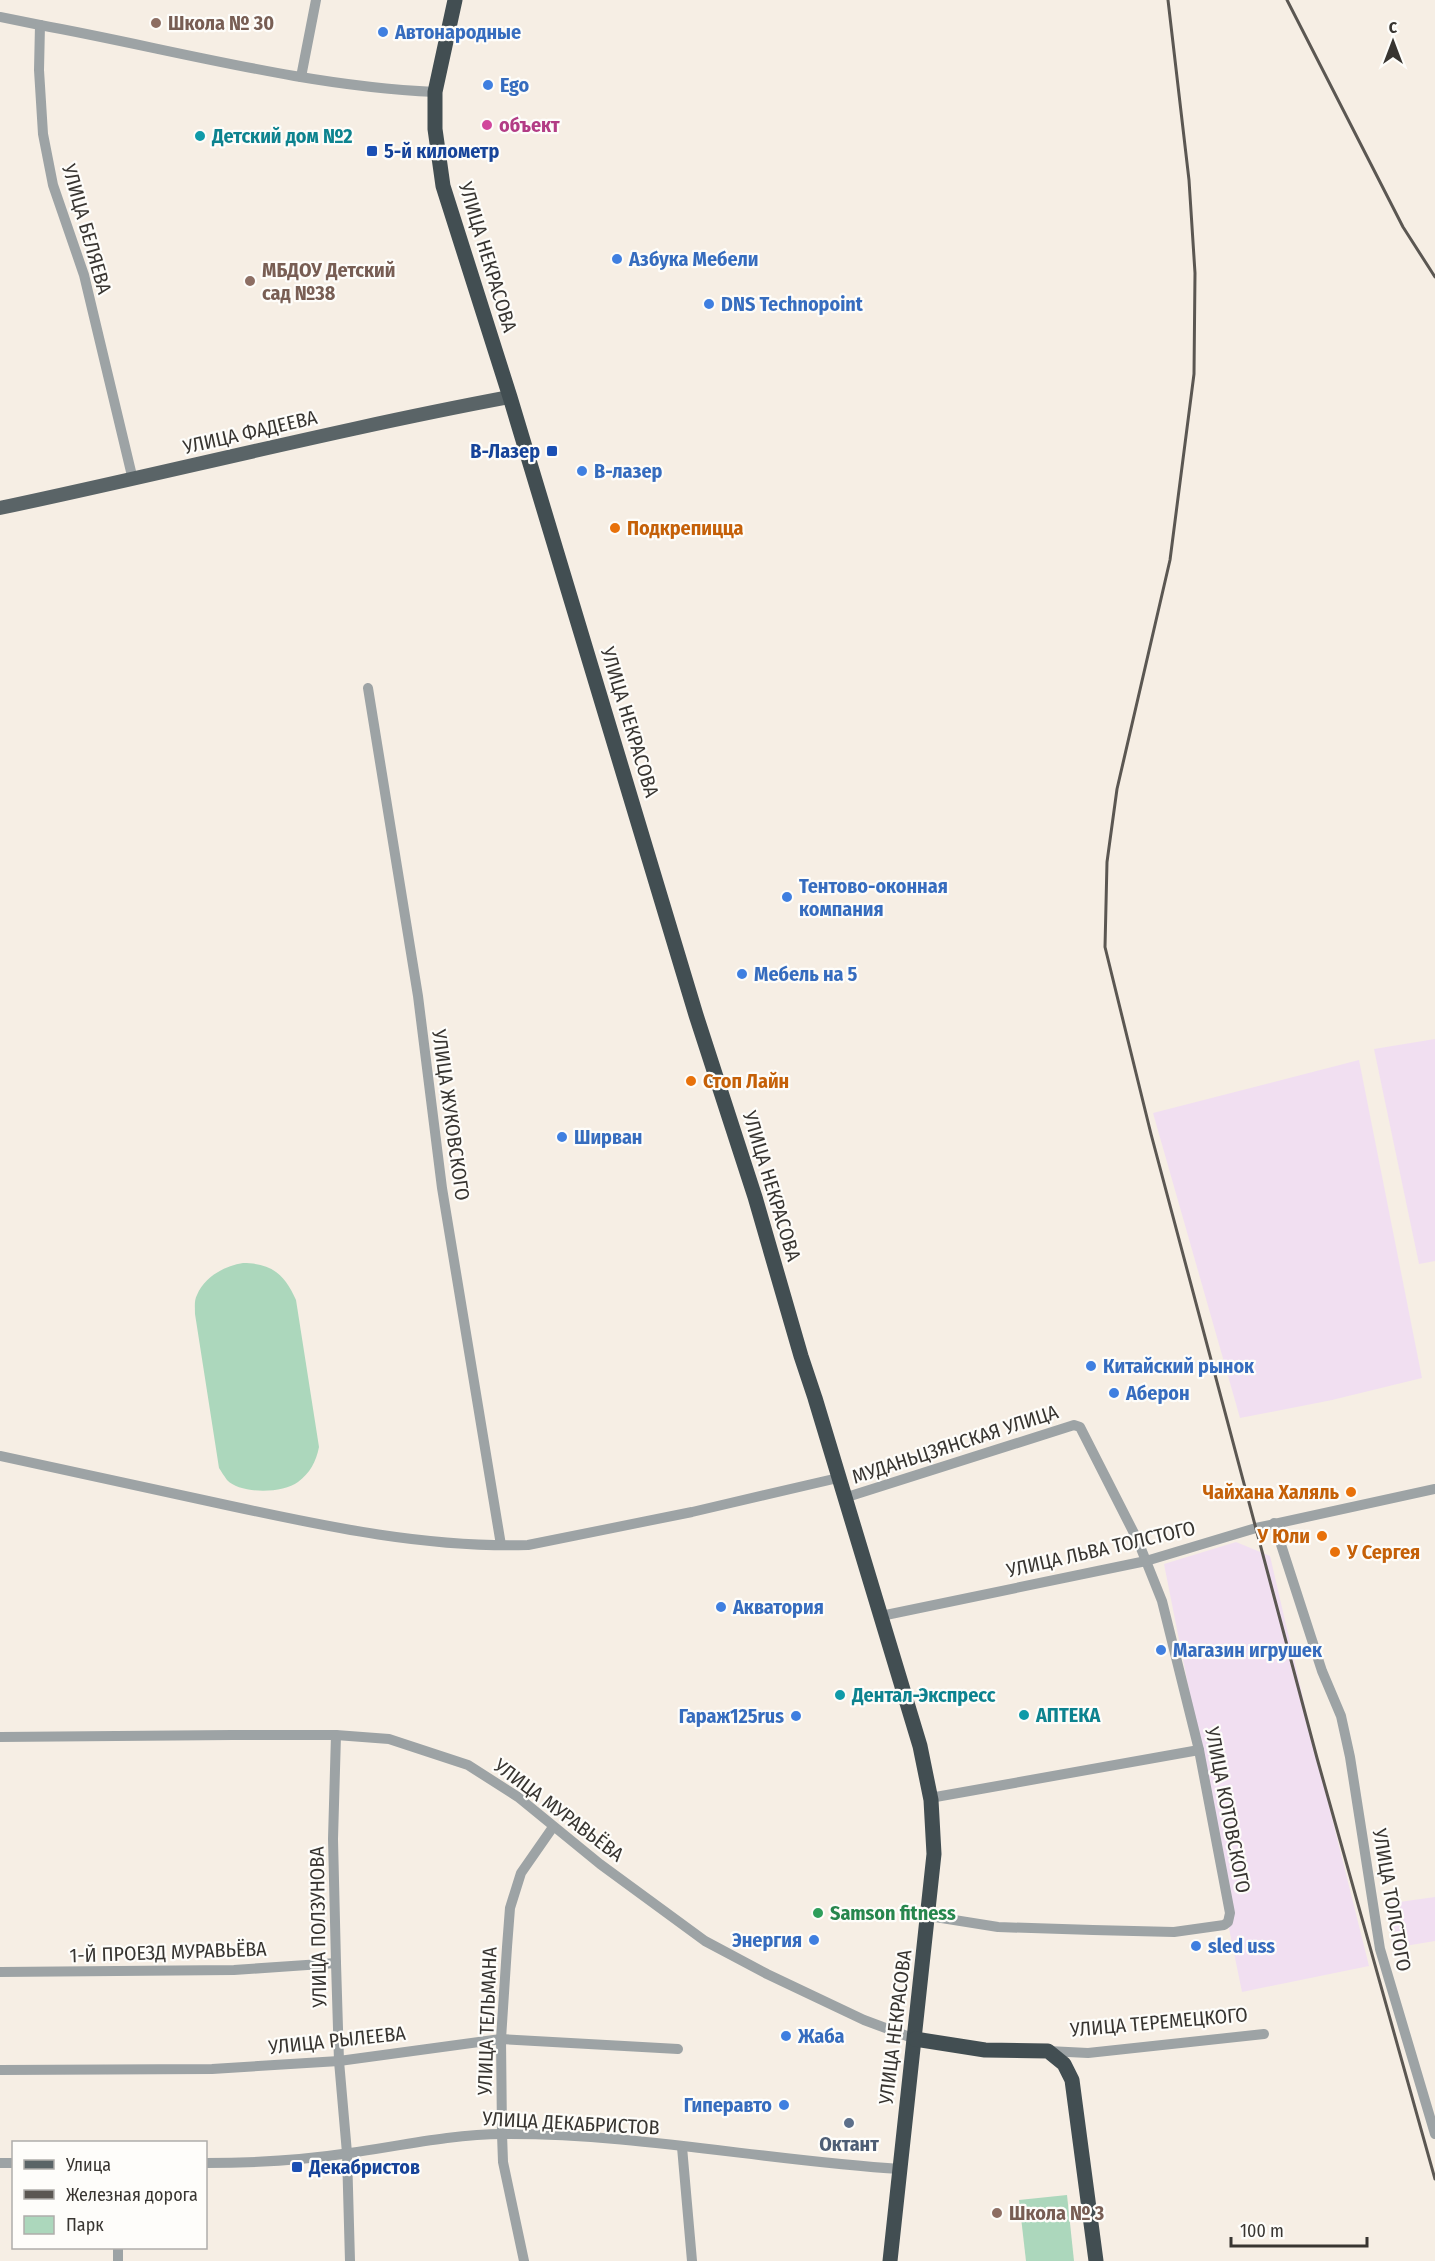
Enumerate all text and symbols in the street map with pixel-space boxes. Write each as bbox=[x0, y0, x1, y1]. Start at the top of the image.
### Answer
place label: Школа № 30 bbox=[168, 11, 274, 35]
north arrow bbox=[1363, 12, 1423, 72]
marker: Школа № 30 bbox=[149, 16, 163, 30]
text: С bbox=[1389, 18, 1398, 37]
place label: Автонародные bbox=[394, 20, 521, 44]
marker: Автонародные bbox=[376, 25, 390, 39]
place label: Ego bbox=[500, 73, 530, 97]
marker: Ego bbox=[481, 78, 495, 92]
place label: объект bbox=[499, 113, 560, 137]
marker: объект bbox=[480, 118, 494, 132]
place label: Детский дом №2 bbox=[211, 124, 353, 148]
marker: Детский дом №2 bbox=[193, 129, 207, 143]
place label: 5-й километр bbox=[384, 139, 499, 163]
marker: 5-й километр bbox=[365, 144, 379, 158]
street label: УЛИЦА БЕЛЯЕВА bbox=[57, 160, 117, 297]
street label: УЛИЦА НЕКРАСОВА bbox=[453, 178, 522, 336]
place label: Азбука Мебели bbox=[628, 247, 759, 271]
marker: Азбука Мебели bbox=[610, 252, 624, 266]
place label: МБДОУ Детский сад №38 bbox=[262, 258, 395, 305]
marker: МБДОУ Детский сад №38 bbox=[243, 274, 257, 288]
place label: DNS Technopoint bbox=[721, 292, 864, 316]
marker: DNS Technopoint bbox=[702, 297, 716, 311]
street label: УЛИЦА ФАДЕЕВА bbox=[180, 405, 320, 459]
place label: В-Лазер bbox=[470, 439, 540, 463]
marker: В-Лазер bbox=[545, 444, 559, 458]
place label: В-лазер bbox=[594, 459, 663, 483]
marker: В-лазер bbox=[575, 464, 589, 478]
place label: Подкрепицца bbox=[627, 516, 744, 540]
marker: Подкрепицца bbox=[608, 521, 622, 535]
street label: УЛИЦА НЕКРАСОВА bbox=[595, 643, 664, 801]
place label: Тентово-оконная компания bbox=[799, 874, 948, 921]
marker: Тентово-оконная компания bbox=[780, 890, 794, 904]
place label: Мебель на 5 bbox=[754, 962, 858, 986]
marker: Мебель на 5 bbox=[735, 967, 749, 981]
street label: УЛИЦА ЖУКОВСКОГО bbox=[427, 1027, 475, 1202]
place label: Стоп Лайн bbox=[703, 1069, 789, 1093]
marker: Стоп Лайн bbox=[684, 1074, 698, 1088]
street label: УЛИЦА НЕКРАСОВА bbox=[737, 1107, 806, 1265]
place label: Ширван bbox=[574, 1125, 642, 1149]
marker: Ширван bbox=[555, 1130, 569, 1144]
place label: Китайский рынок bbox=[1103, 1354, 1255, 1378]
marker: Китайский рынок bbox=[1084, 1359, 1098, 1373]
place label: Аберон bbox=[1125, 1381, 1190, 1405]
marker: Аберон bbox=[1107, 1386, 1121, 1400]
street label: МУДАНЬЦЗЯНСКАЯ УЛИЦА bbox=[849, 1399, 1061, 1489]
place label: Чайхана Халяль bbox=[1203, 1480, 1340, 1504]
marker: Чайхана Халяль bbox=[1344, 1485, 1358, 1499]
street label: УЛИЦА ЛЬВА ТОЛСТОГО bbox=[1003, 1516, 1198, 1583]
place label: У Юли bbox=[1257, 1524, 1310, 1548]
marker: У Юли bbox=[1315, 1529, 1329, 1543]
place label: У Сергея bbox=[1346, 1540, 1420, 1564]
marker: У Сергея bbox=[1328, 1545, 1342, 1559]
place label: Акватория bbox=[732, 1595, 824, 1619]
marker: Акватория bbox=[714, 1600, 728, 1614]
place label: Магазин игрушек bbox=[1173, 1638, 1323, 1662]
marker: Магазин игрушек bbox=[1154, 1643, 1168, 1657]
place label: Дентал-Экспресс bbox=[851, 1683, 996, 1707]
marker: Дентал-Экспресс bbox=[833, 1688, 847, 1702]
place label: АПТЕКА bbox=[1035, 1703, 1102, 1727]
place label: Гараж125rus bbox=[679, 1704, 784, 1728]
marker: АПТЕКА bbox=[1017, 1708, 1031, 1722]
marker: Гараж125rus bbox=[789, 1709, 803, 1723]
street label: УЛИЦА КОТОВСКОГО bbox=[1200, 1724, 1256, 1895]
street label: УЛИЦА МУРАВЬЁВА bbox=[489, 1753, 629, 1867]
street label: УЛИЦА ТОЛСТОГО bbox=[1367, 1826, 1416, 1973]
street label: УЛИЦА ПОЛЗУНОВА bbox=[305, 1846, 331, 2009]
place label: Samson fitness bbox=[830, 1901, 956, 1925]
marker: Samson fitness bbox=[811, 1906, 825, 1920]
place label: Энергия bbox=[732, 1928, 802, 1952]
marker: Энергия bbox=[807, 1933, 821, 1947]
place label: sled uss bbox=[1208, 1934, 1275, 1958]
street label: 1-Й ПРОЕЗД МУРАВЬЁВА bbox=[69, 1937, 267, 1967]
marker: sled uss bbox=[1189, 1939, 1203, 1953]
street label: УЛИЦА ТЕЛЬМАНА bbox=[472, 1946, 502, 2097]
street label: УЛИЦА НЕКРАСОВА bbox=[873, 1948, 916, 2107]
street label: УЛИЦА ТЕРЕМЕЦКОГО bbox=[1068, 2002, 1249, 2042]
street label: УЛИЦА РЫЛЕЕВА bbox=[266, 2021, 407, 2059]
place label: Жаба bbox=[797, 2024, 845, 2048]
marker: Жаба bbox=[779, 2029, 793, 2043]
place label: Гиперавто bbox=[684, 2093, 772, 2117]
marker: Гиперавто bbox=[777, 2098, 791, 2112]
street label: УЛИЦА ДЕКАБРИСТОВ bbox=[481, 2106, 660, 2140]
marker: Октант bbox=[842, 2116, 856, 2130]
place label: Октант bbox=[819, 2132, 879, 2156]
legend bbox=[12, 2141, 207, 2249]
text: Улица bbox=[65, 2154, 111, 2176]
place label: Декабристов bbox=[308, 2155, 420, 2179]
marker: Декабристов bbox=[290, 2160, 304, 2174]
text: Железная дорога bbox=[66, 2184, 198, 2206]
place label: Школа № 3 bbox=[1009, 2201, 1104, 2225]
marker: Школа № 3 bbox=[990, 2206, 1004, 2220]
scale bar bbox=[1231, 2210, 1368, 2248]
text: Парк bbox=[66, 2214, 104, 2236]
text: 100 m bbox=[1240, 2220, 1284, 2242]

